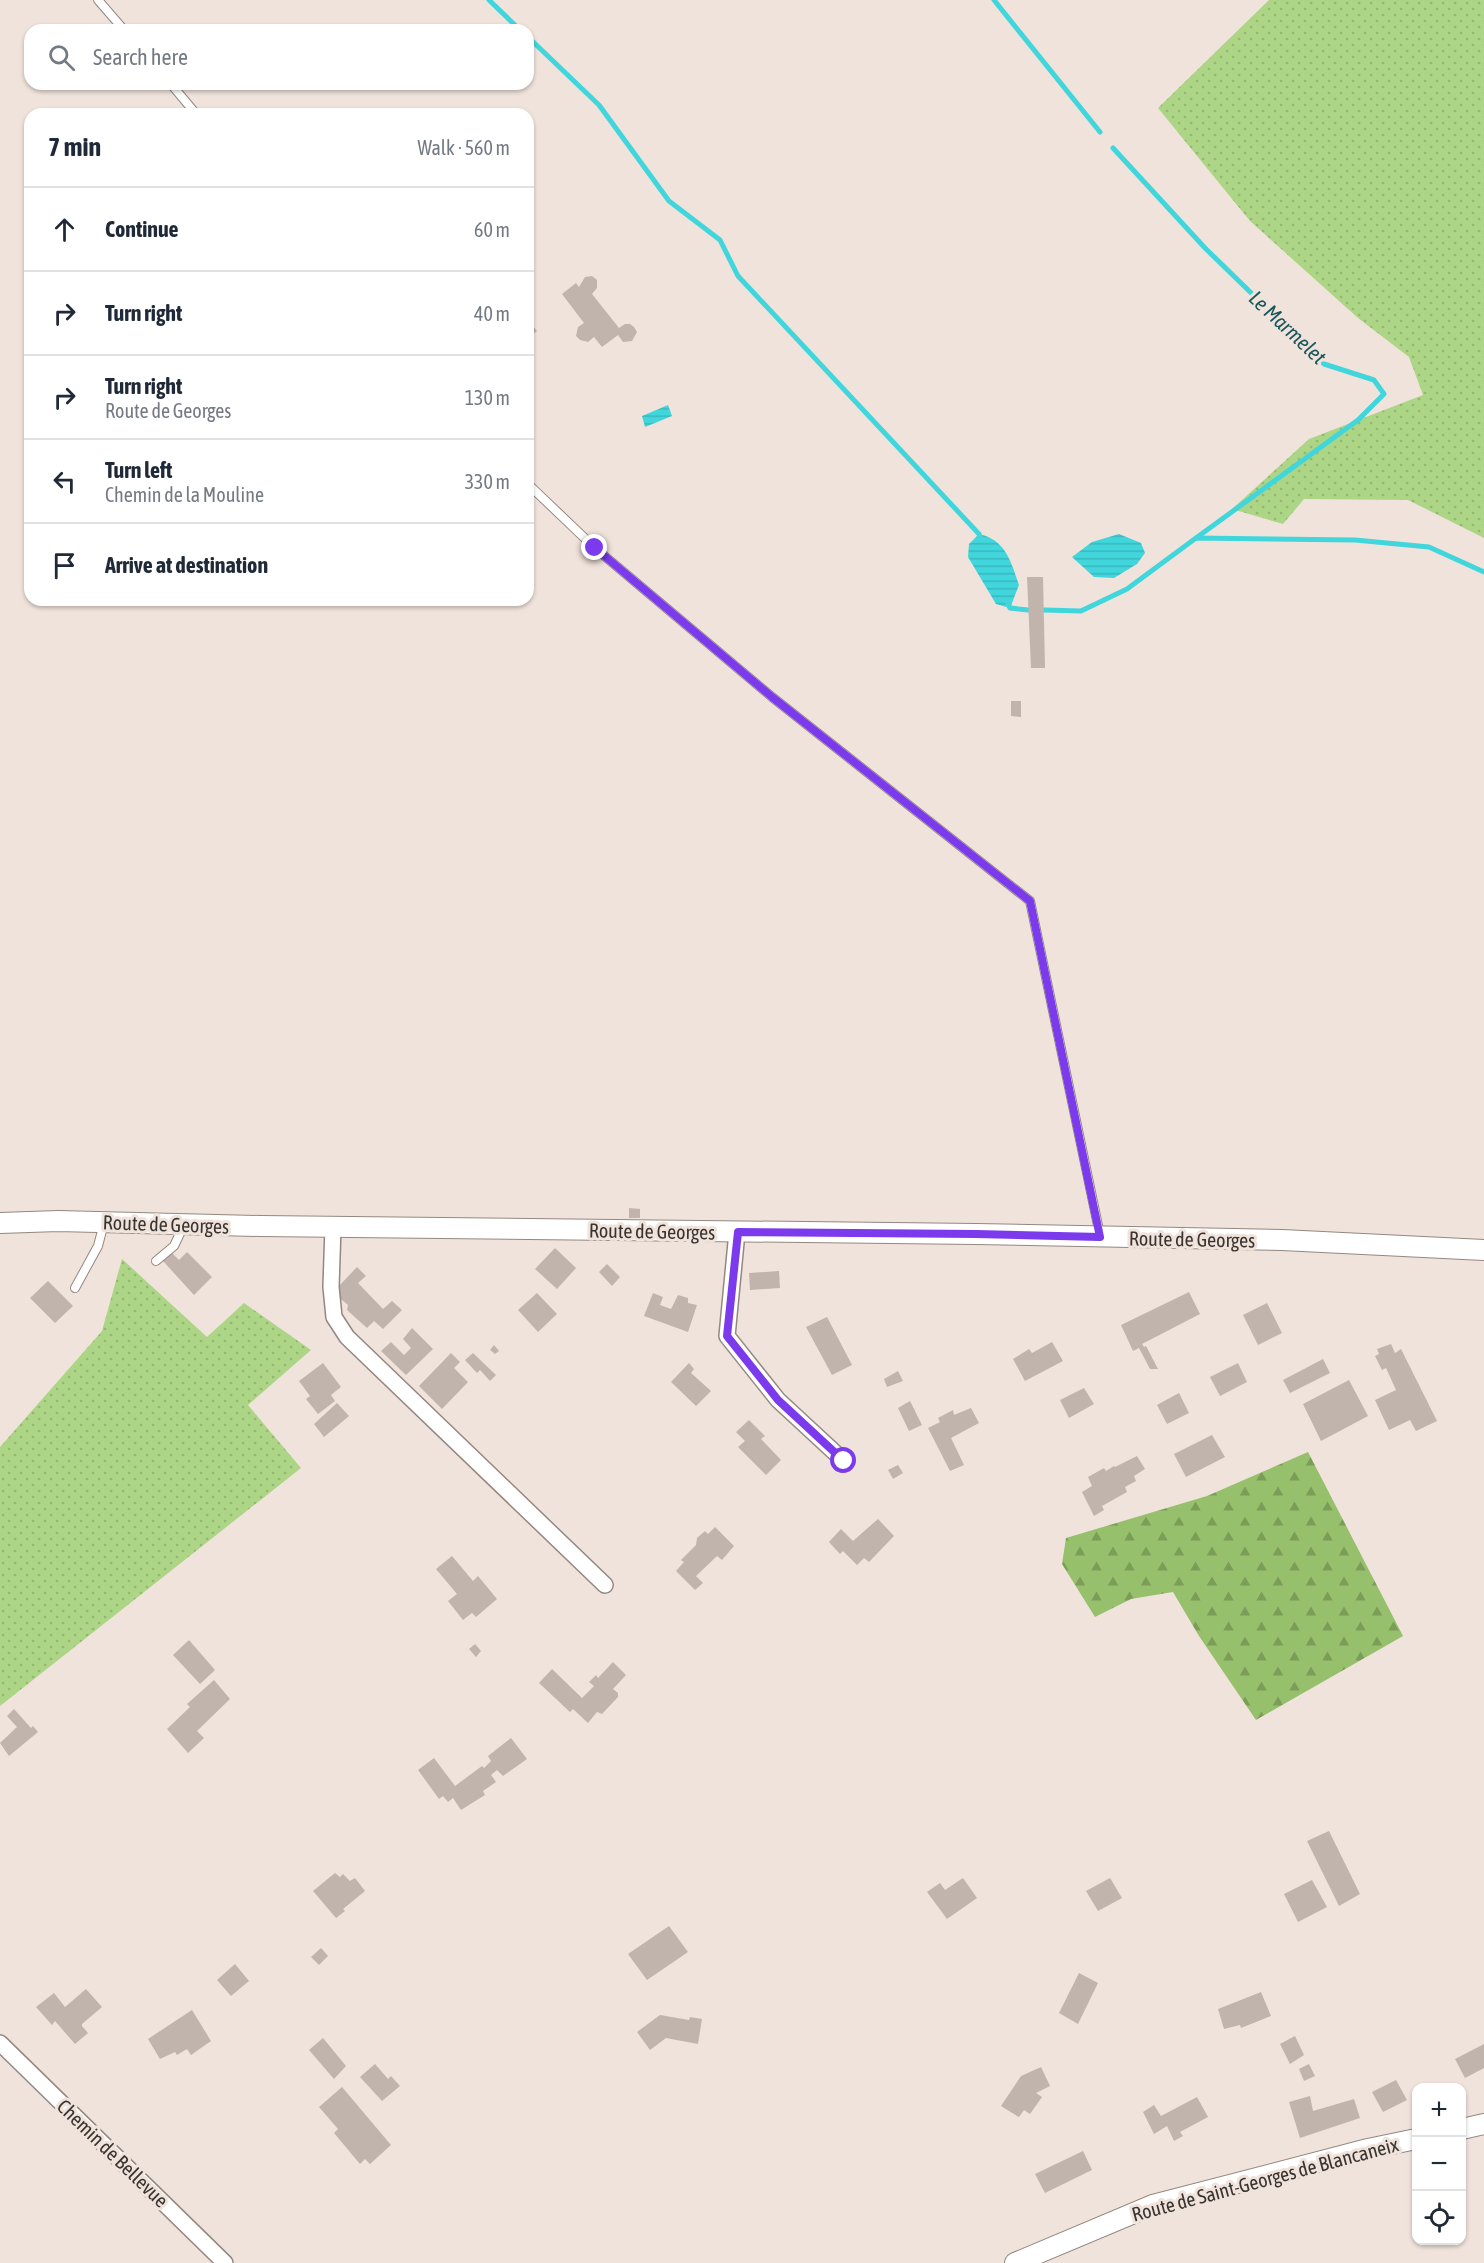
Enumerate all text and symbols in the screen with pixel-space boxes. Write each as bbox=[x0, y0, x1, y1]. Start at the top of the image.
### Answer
search box bbox=[24, 24, 534, 90]
icon: search bbox=[45, 41, 78, 74]
text: Search here bbox=[93, 44, 188, 70]
text: 7 min bbox=[48, 132, 101, 162]
text: Walk · 560 m bbox=[418, 136, 510, 159]
icon: ahead bbox=[48, 213, 81, 246]
text: Continue bbox=[105, 216, 179, 242]
text: 60 m bbox=[474, 218, 510, 241]
water label: Le Marmelet bbox=[1245, 285, 1331, 369]
icon: right bbox=[48, 297, 81, 330]
text: Turn right bbox=[105, 300, 182, 326]
text: 40 m bbox=[474, 302, 510, 325]
text: Turn right bbox=[105, 373, 182, 399]
icon: right bbox=[48, 381, 81, 414]
text: 130 m bbox=[465, 386, 510, 409]
text: Route de Georges bbox=[105, 399, 231, 422]
text: Turn left bbox=[105, 457, 172, 483]
icon: left bbox=[48, 465, 81, 498]
text: 330 m bbox=[465, 470, 510, 493]
text: Chemin de la Mouline bbox=[105, 483, 264, 506]
route end bbox=[581, 534, 607, 560]
icon: arrive bbox=[48, 549, 81, 582]
text: Arrive at destination bbox=[105, 552, 268, 578]
street label: Route de Georges bbox=[102, 1210, 230, 1238]
street label: Route de Georges bbox=[589, 1218, 715, 1244]
street label: Route de Georges bbox=[1129, 1226, 1255, 1252]
route start bbox=[830, 1447, 856, 1473]
map controls bbox=[1412, 2083, 1466, 2245]
button: + bbox=[1412, 2083, 1466, 2137]
street label: Chemin de Bellevue bbox=[53, 2094, 173, 2212]
street label: Route de Saint-Georges de Blancaneix bbox=[1129, 2132, 1401, 2226]
button: − bbox=[1412, 2137, 1466, 2191]
button: locate bbox=[1412, 2191, 1466, 2245]

